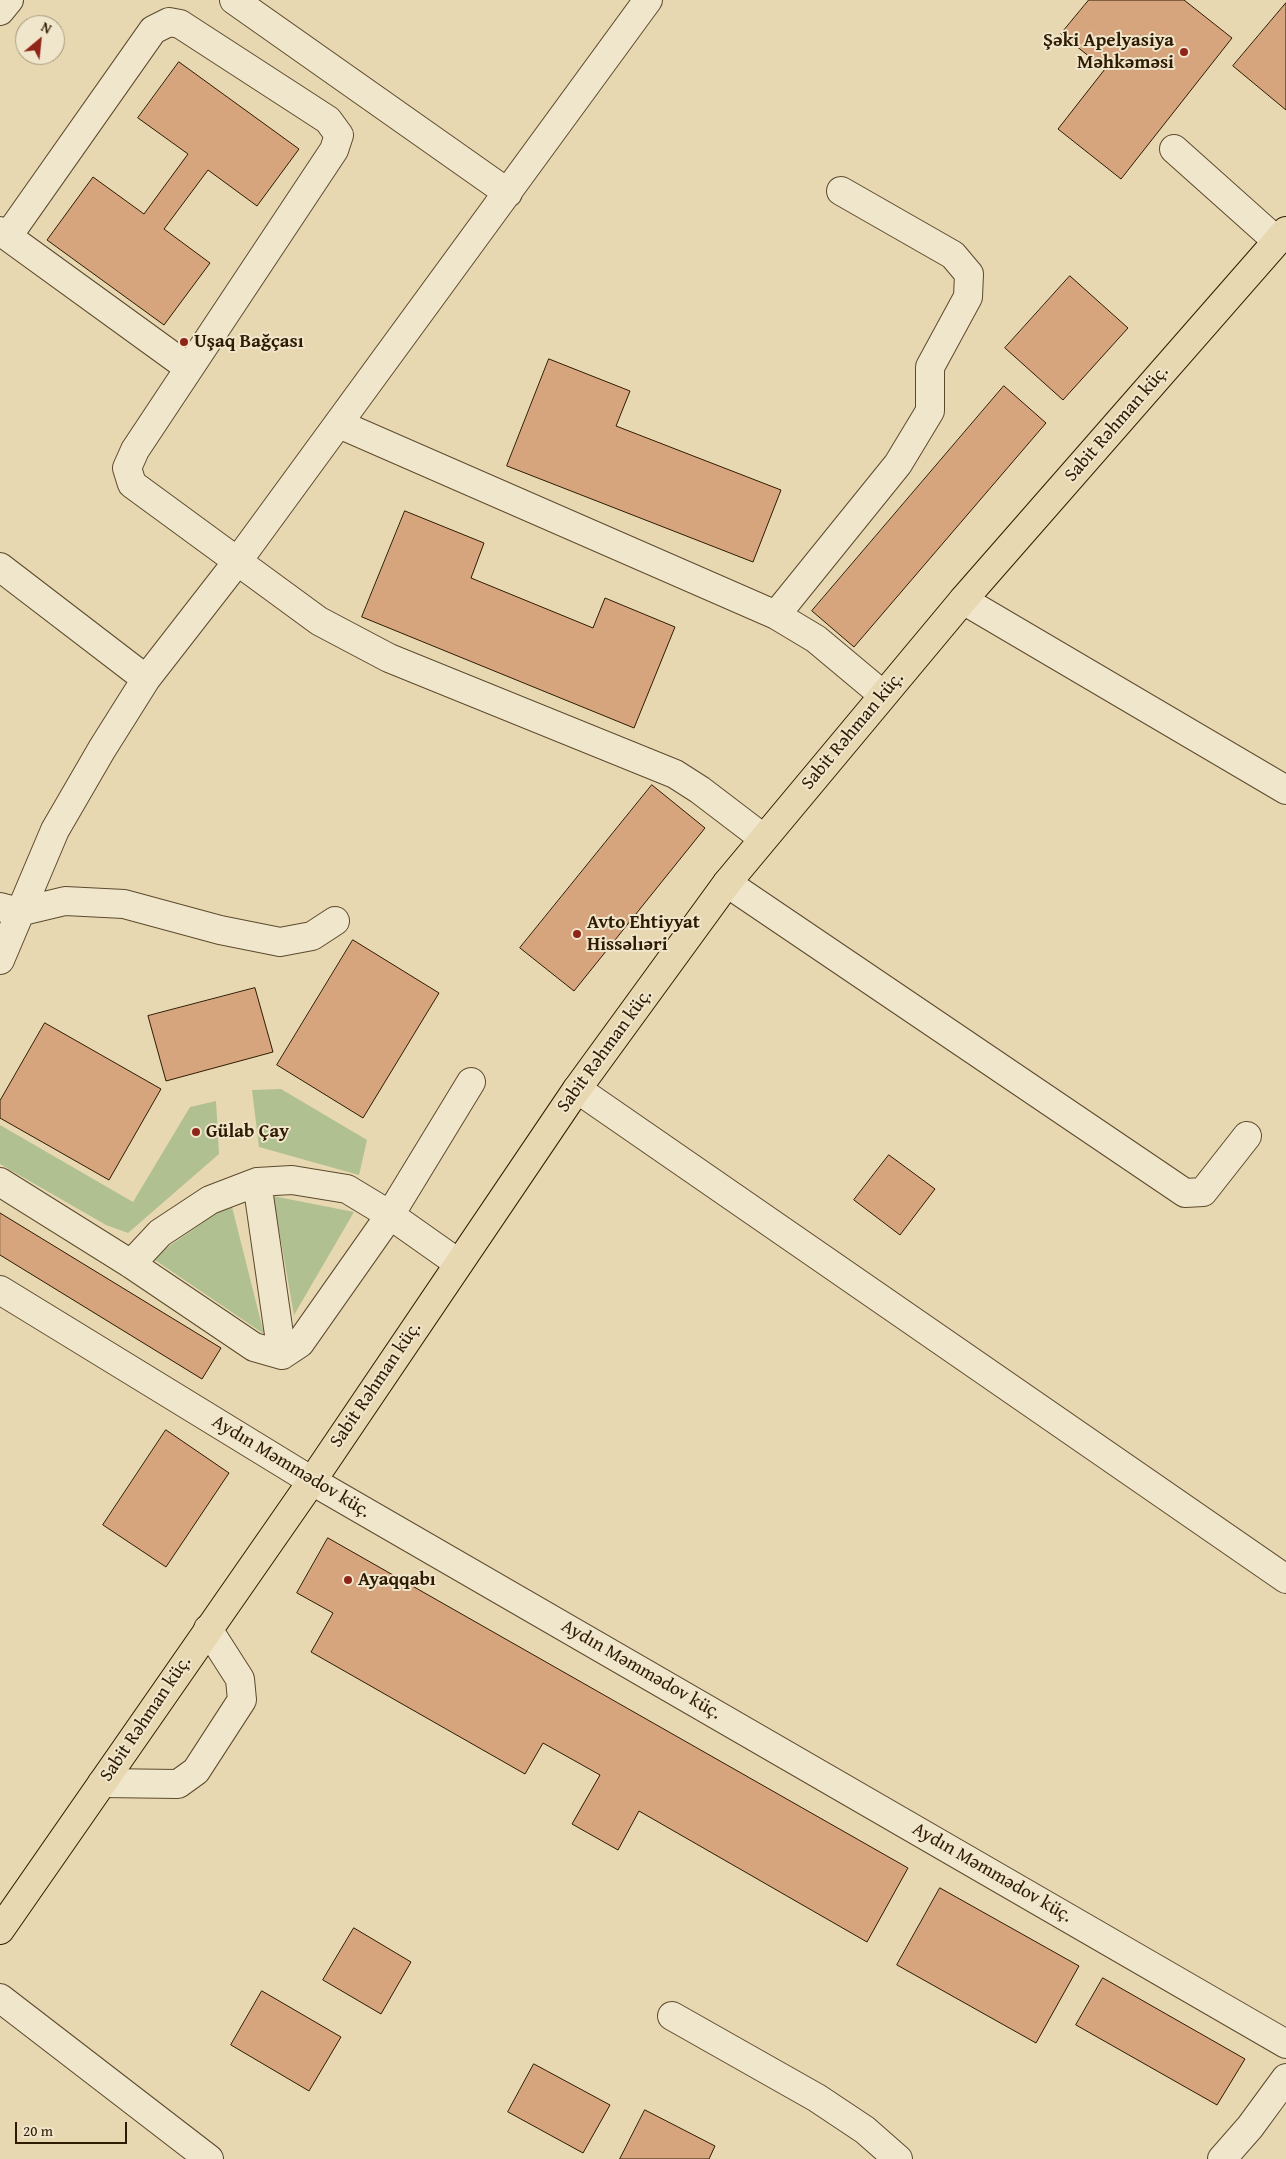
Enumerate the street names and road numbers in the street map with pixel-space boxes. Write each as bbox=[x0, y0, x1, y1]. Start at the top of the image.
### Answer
street label: Sabit Rəhman küç. bbox=[1060, 361, 1174, 487]
street label: Sabit Rəhman küç. bbox=[797, 667, 909, 795]
street label: Sabit Rəhman küç. bbox=[553, 985, 657, 1117]
street label: Sabit Rəhman küç. bbox=[325, 1318, 427, 1452]
street label: Aydın Məmmədov küç. bbox=[208, 1411, 374, 1523]
street label: Aydın Məmmədov küç. bbox=[557, 1615, 725, 1725]
street label: Sabit Rəhman küç. bbox=[95, 1652, 197, 1786]
street label: Aydın Məmmədov küç. bbox=[908, 1818, 1076, 1928]

